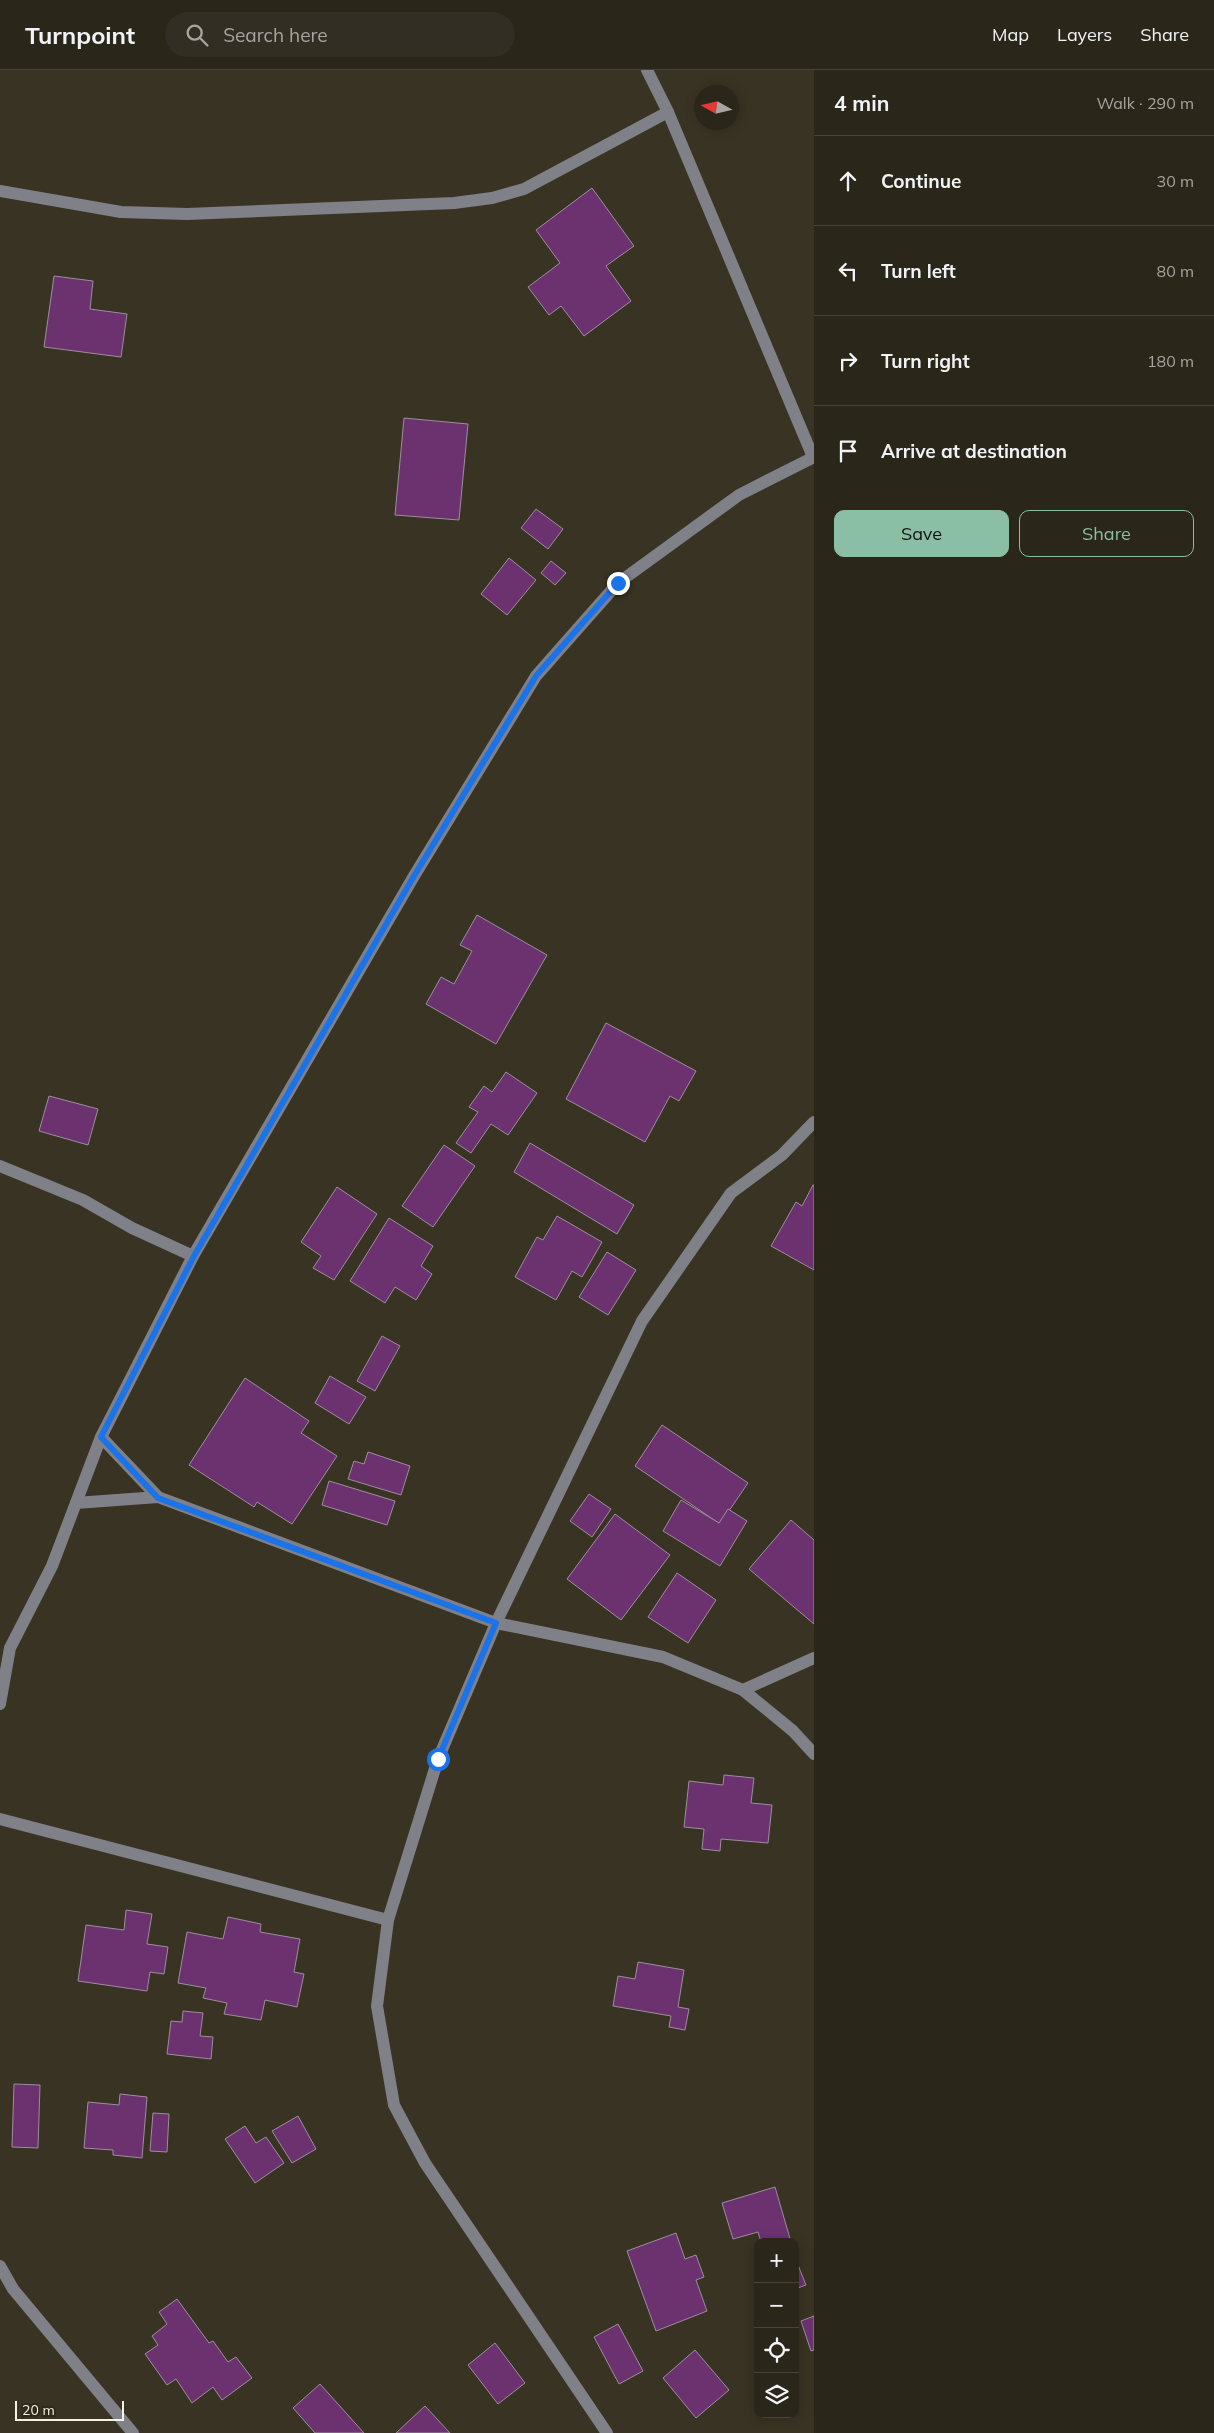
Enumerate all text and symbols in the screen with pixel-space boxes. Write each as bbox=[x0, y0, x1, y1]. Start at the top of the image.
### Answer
search box bbox=[165, 12, 515, 57]
text: Turnpoint bbox=[25, 20, 135, 50]
icon: search bbox=[183, 21, 211, 49]
text: Search here bbox=[223, 23, 328, 47]
text: Map bbox=[992, 23, 1029, 46]
text: Layers bbox=[1057, 23, 1112, 46]
text: Share bbox=[1140, 23, 1189, 46]
north arrow bbox=[694, 85, 739, 130]
text: 4 min bbox=[834, 90, 889, 116]
text: Walk · 290 m bbox=[1096, 93, 1194, 113]
icon: ahead bbox=[834, 167, 862, 195]
text: Continue bbox=[881, 169, 961, 193]
text: 30 m bbox=[1157, 171, 1194, 191]
icon: left bbox=[834, 257, 862, 285]
text: Turn left bbox=[881, 259, 956, 283]
text: 80 m bbox=[1157, 261, 1194, 281]
icon: right bbox=[834, 347, 862, 375]
text: Turn right bbox=[881, 349, 970, 373]
text: 180 m bbox=[1147, 351, 1194, 371]
icon: arrive bbox=[834, 437, 862, 465]
text: Arrive at destination bbox=[881, 439, 1067, 463]
button: Save bbox=[834, 510, 1009, 557]
button: Share bbox=[1019, 510, 1194, 557]
route end bbox=[607, 572, 630, 595]
route start bbox=[427, 1748, 450, 1771]
map controls bbox=[754, 2238, 799, 2418]
button: + bbox=[754, 2238, 799, 2283]
button: − bbox=[754, 2283, 799, 2328]
button: locate bbox=[754, 2328, 799, 2373]
button: layers bbox=[754, 2373, 799, 2418]
scale bar bbox=[15, 2398, 124, 2421]
text: 20 m bbox=[22, 2401, 55, 2419]

